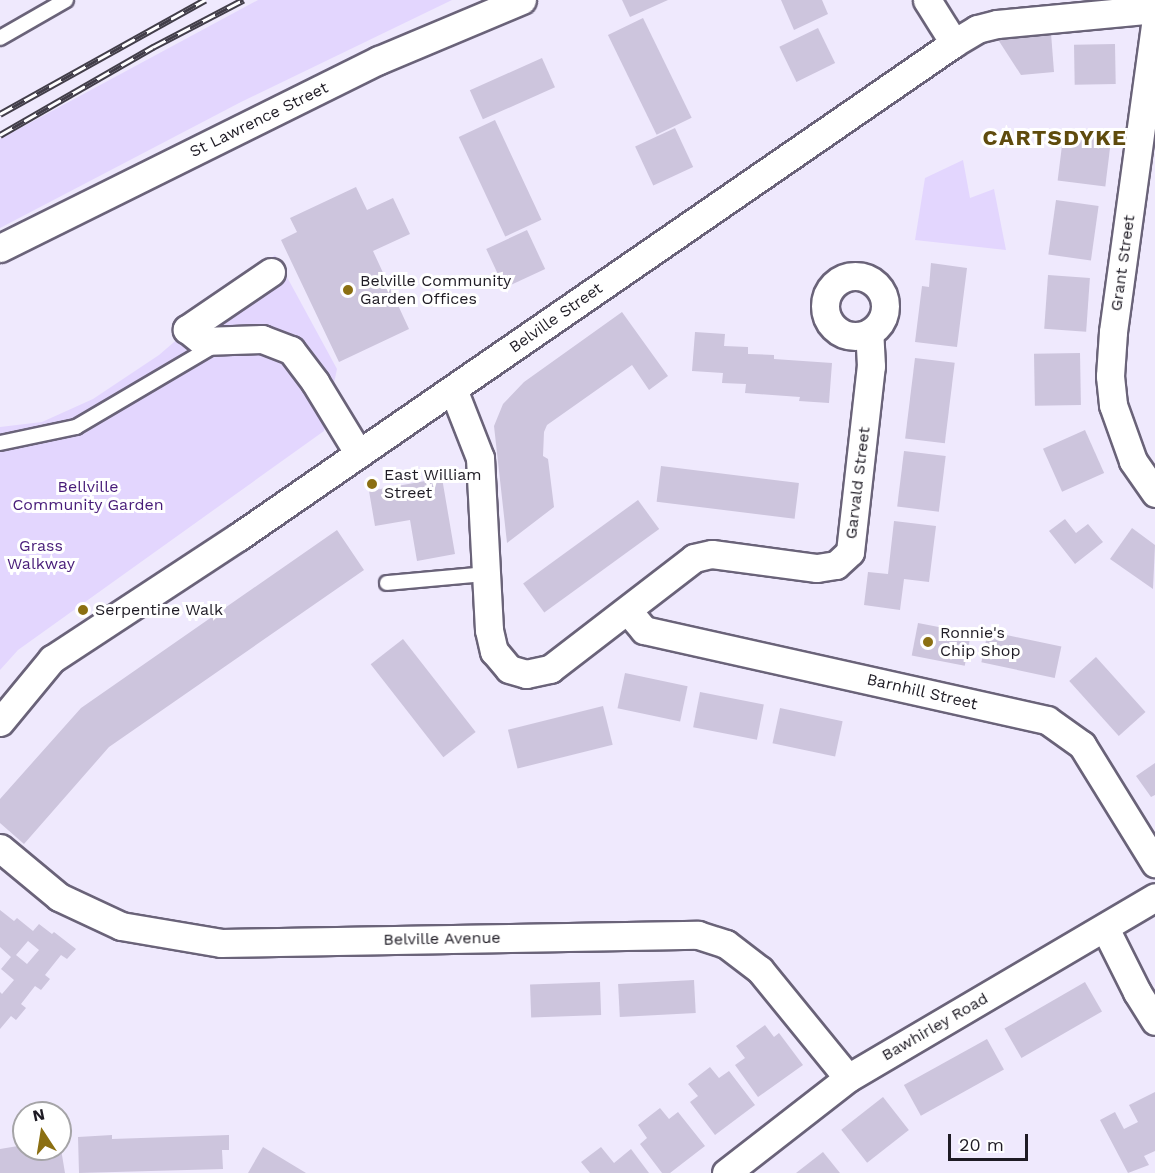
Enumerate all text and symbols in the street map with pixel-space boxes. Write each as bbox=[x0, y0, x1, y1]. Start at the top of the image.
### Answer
street label: St Lawrence Street bbox=[187, 78, 331, 162]
district label: CARTSDYKE bbox=[983, 125, 1127, 151]
street label: Grant Street bbox=[1107, 214, 1139, 312]
place label: Belville Community Garden Offices bbox=[360, 271, 511, 309]
street label: Belville Street bbox=[506, 279, 606, 357]
marker: Belville Community Garden Offices bbox=[341, 283, 355, 297]
street label: Garvald Street bbox=[842, 426, 874, 540]
place label: East William Street bbox=[384, 465, 482, 503]
park label: Bellville Community Garden bbox=[12, 477, 164, 515]
marker: East William Street bbox=[365, 477, 379, 491]
park label: Grass Walkway bbox=[7, 536, 75, 574]
place label: Serpentine Walk bbox=[95, 600, 223, 620]
marker: Serpentine Walk bbox=[76, 603, 90, 617]
place label: Ronnie's Chip Shop bbox=[940, 623, 1020, 661]
marker: Ronnie's Chip Shop bbox=[921, 635, 935, 649]
street label: Barnhill Street bbox=[865, 670, 979, 714]
street label: Belville Avenue bbox=[383, 928, 501, 950]
street label: Bawhirley Road bbox=[878, 989, 992, 1065]
north arrow bbox=[12, 1101, 72, 1161]
text: N bbox=[31, 1104, 46, 1125]
scale bar bbox=[951, 1122, 1030, 1160]
text: 20 m bbox=[959, 1134, 1004, 1155]

